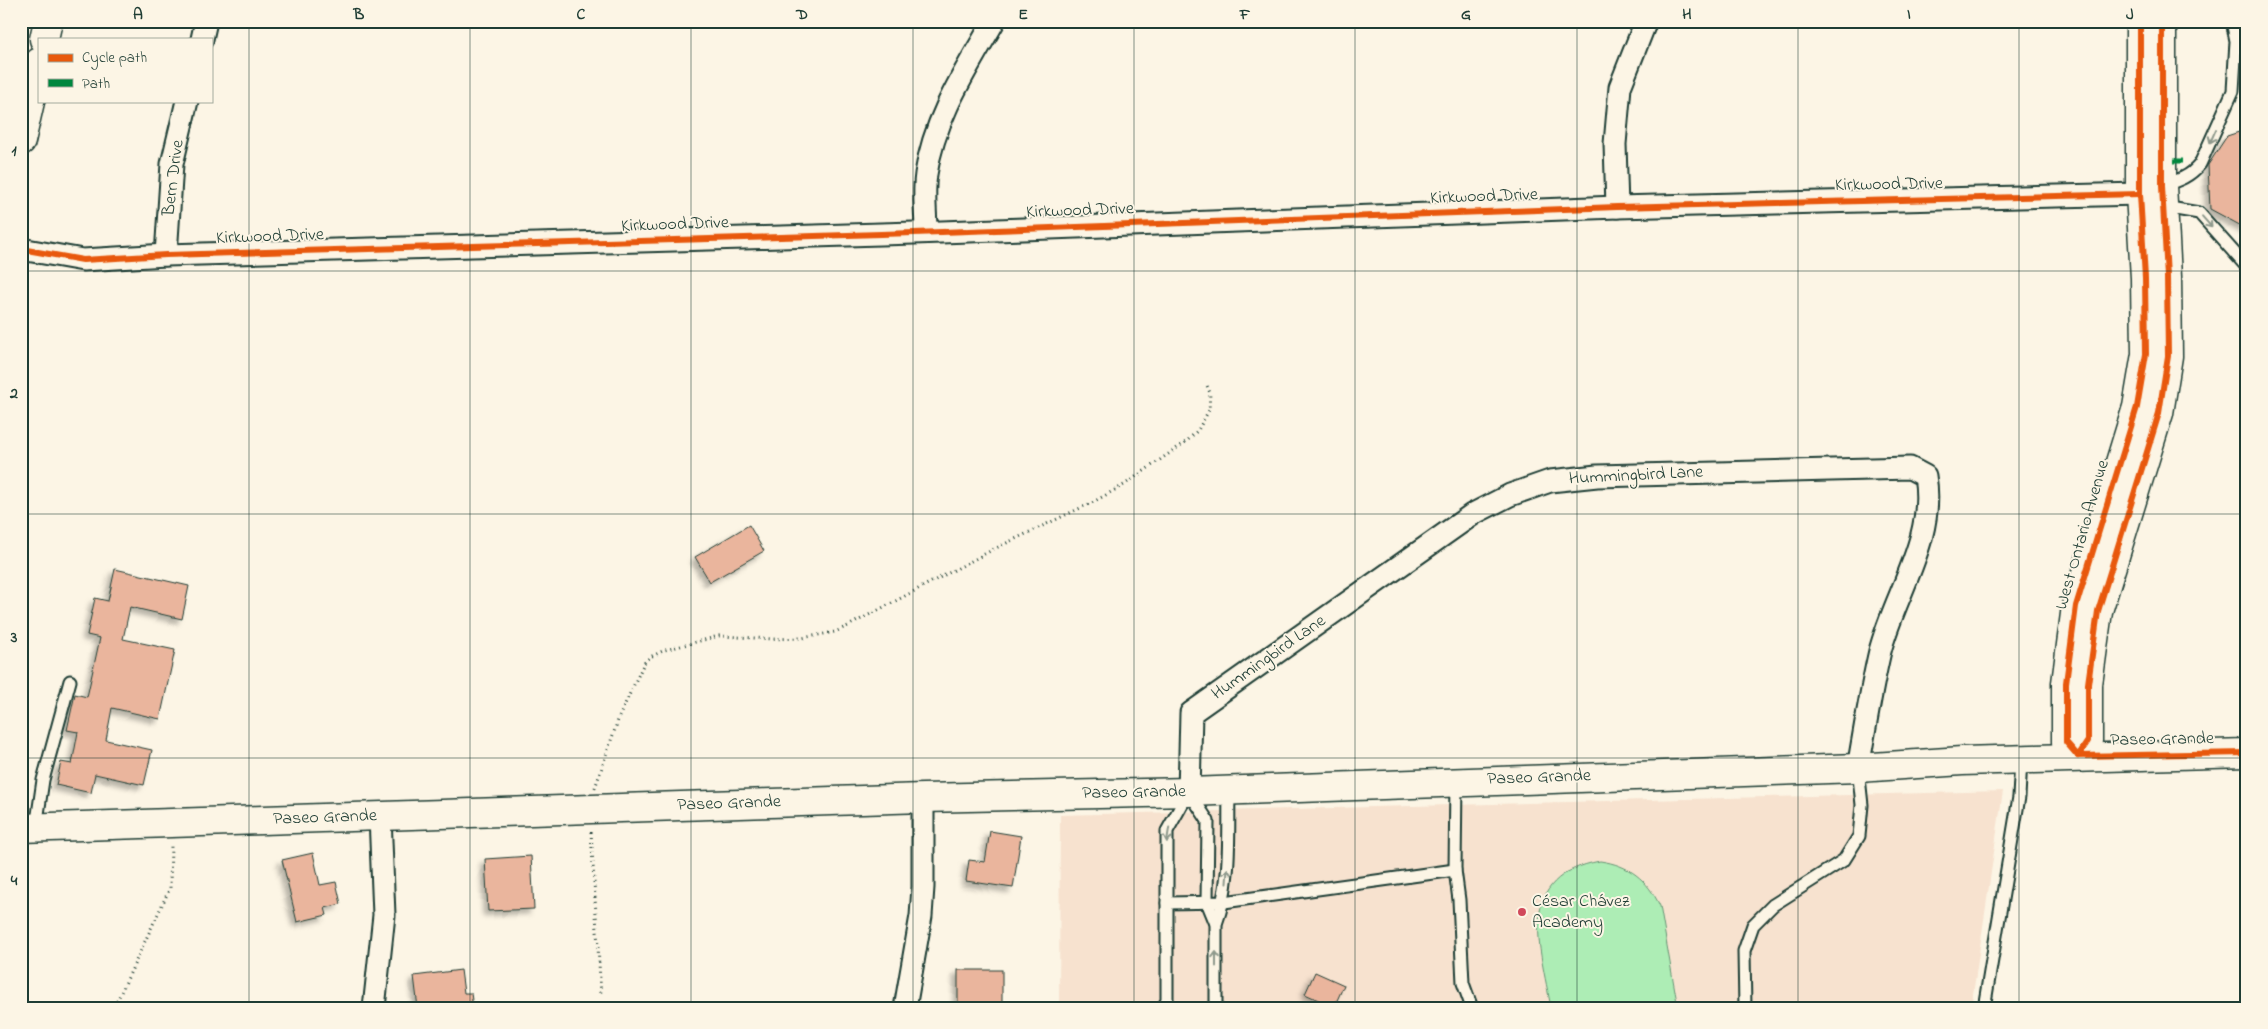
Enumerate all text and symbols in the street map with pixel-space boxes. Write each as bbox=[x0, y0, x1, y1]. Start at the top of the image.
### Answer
text: A bbox=[133, 3, 143, 27]
text: B bbox=[353, 3, 365, 27]
text: C bbox=[577, 3, 586, 27]
text: D bbox=[795, 3, 808, 27]
text: E bbox=[1018, 3, 1028, 27]
text: F bbox=[1239, 3, 1251, 27]
text: G bbox=[1461, 3, 1471, 27]
text: H bbox=[1682, 3, 1692, 27]
text: I bbox=[1907, 3, 1911, 27]
text: J bbox=[2126, 3, 2134, 27]
legend bbox=[38, 38, 212, 102]
text: Cycle path bbox=[82, 47, 147, 70]
text: Path bbox=[82, 73, 110, 95]
one-way arrow bbox=[2207, 128, 2217, 143]
street label: Bern Drive bbox=[156, 137, 192, 219]
text: 1 bbox=[11, 139, 17, 163]
street label: Kirkwood Drive bbox=[1835, 171, 1944, 199]
street label: Kirkwood Drive bbox=[1430, 182, 1539, 212]
street label: Kirkwood Drive bbox=[1026, 196, 1135, 226]
street label: Kirkwood Drive bbox=[621, 210, 730, 240]
one-way arrow bbox=[2201, 216, 2213, 229]
street label: Kirkwood Drive bbox=[216, 222, 325, 252]
text: 2 bbox=[9, 382, 18, 406]
street label: West Ontario Avenue bbox=[2049, 456, 2117, 613]
street label: Hummingbird Lane bbox=[1568, 459, 1705, 493]
street label: Hummingbird Lane bbox=[1207, 608, 1333, 708]
text: 3 bbox=[10, 626, 18, 650]
street label: Paseo Grande bbox=[2110, 726, 2215, 754]
street label: Paseo Grande bbox=[1487, 763, 1592, 793]
street label: Paseo Grande bbox=[1082, 779, 1187, 807]
street label: Paseo Grande bbox=[677, 789, 782, 819]
street label: Paseo Grande bbox=[273, 803, 378, 833]
one-way arrow bbox=[1163, 826, 1173, 842]
text: 4 bbox=[10, 869, 18, 893]
one-way arrow bbox=[1222, 869, 1231, 885]
place label: César Chávez Academy bbox=[1532, 889, 1630, 936]
marker: César Chávez Academy bbox=[1516, 906, 1528, 918]
one-way arrow bbox=[1211, 951, 1221, 968]

